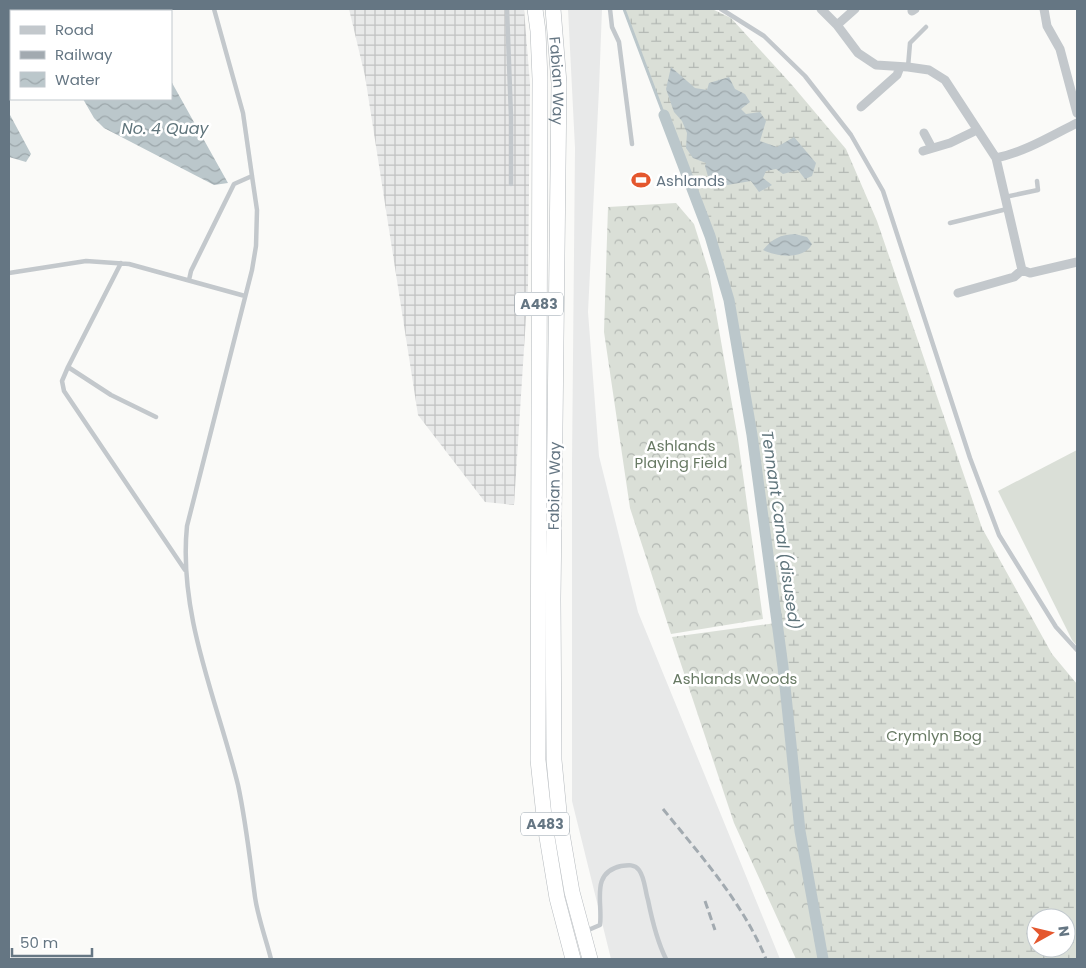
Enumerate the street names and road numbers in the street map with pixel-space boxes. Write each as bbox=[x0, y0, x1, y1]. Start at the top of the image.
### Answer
street label: Fabian Way bbox=[545, 36, 570, 126]
road number: A483 bbox=[515, 292, 563, 316]
street label: Fabian Way bbox=[543, 441, 565, 530]
road number: A483 bbox=[521, 812, 569, 836]

